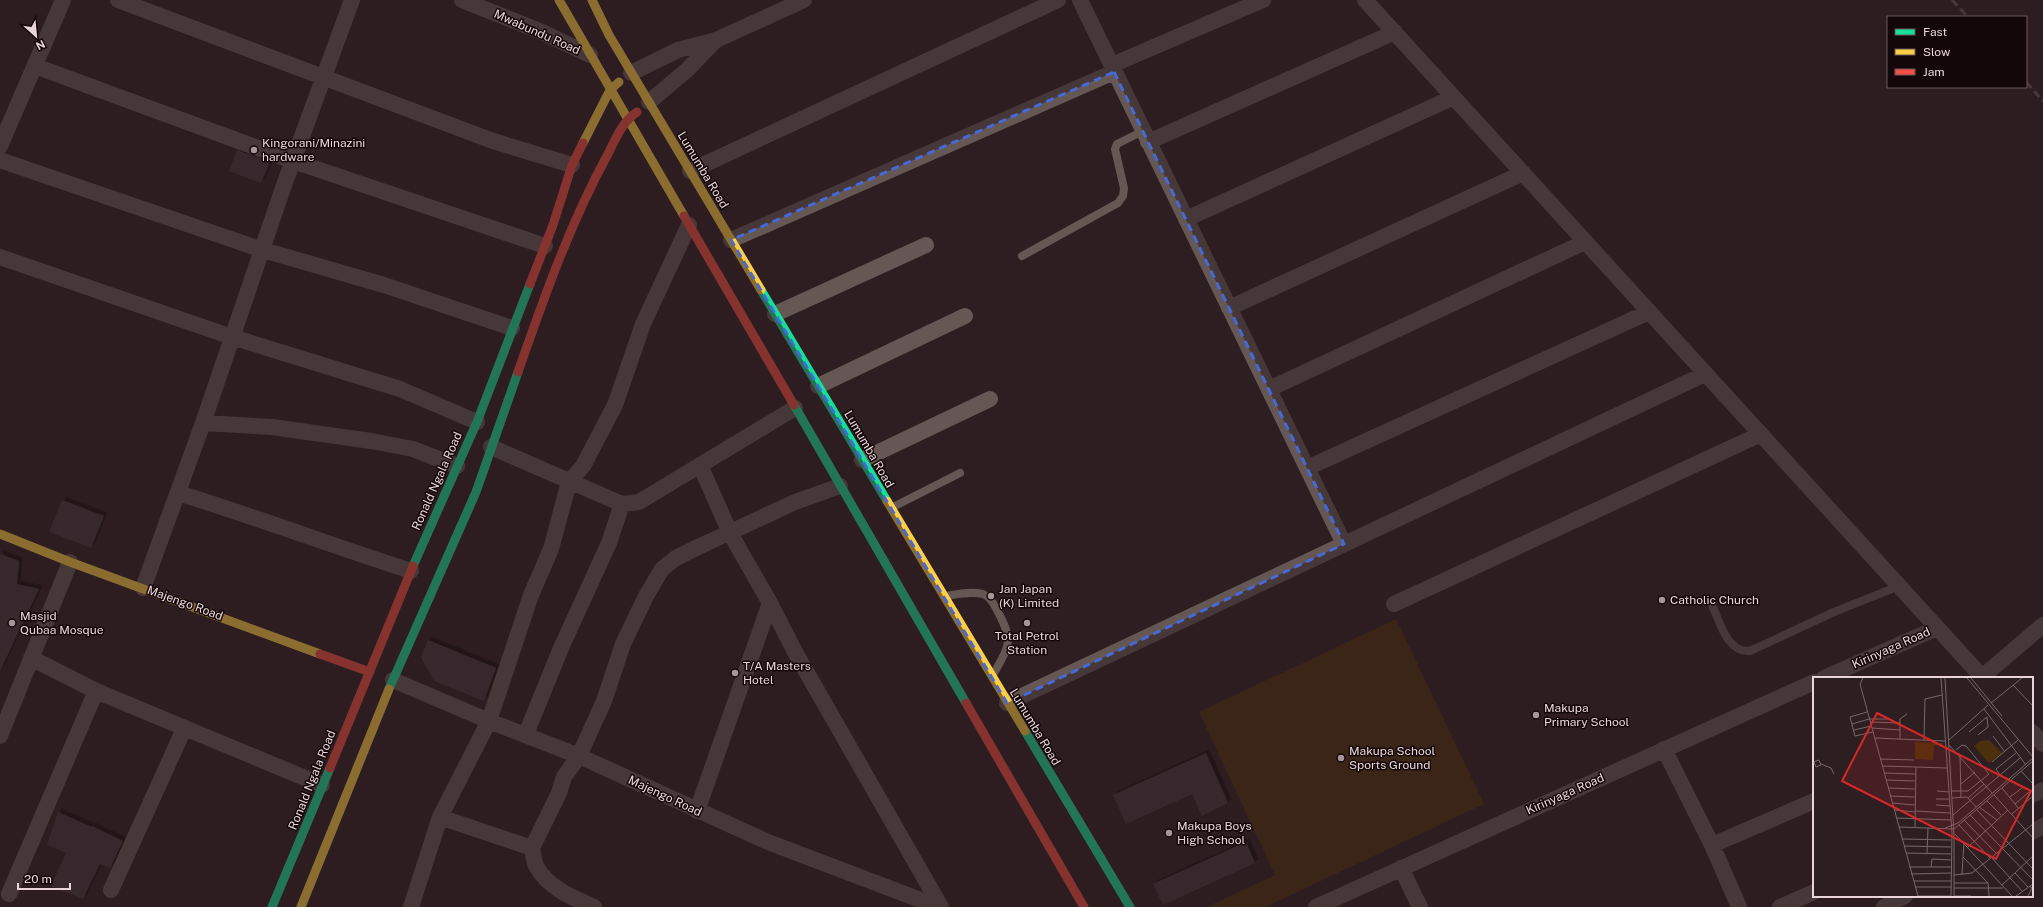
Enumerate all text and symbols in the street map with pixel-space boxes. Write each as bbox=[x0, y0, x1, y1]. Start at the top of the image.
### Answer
street label: Mwabundu Road bbox=[492, 7, 582, 57]
north arrow bbox=[16, 16, 56, 56]
legend bbox=[1887, 16, 2027, 88]
text: Fast bbox=[1923, 25, 1948, 39]
text: N bbox=[34, 38, 47, 52]
text: Slow bbox=[1923, 45, 1951, 59]
text: Jam bbox=[1923, 65, 1945, 79]
street label: Lumumba Road bbox=[675, 129, 731, 211]
place label: Kingorani/Minazini hardware bbox=[262, 136, 365, 164]
marker: Kingorani/Minazini hardware bbox=[249, 145, 259, 155]
street label: Lumumba Road bbox=[841, 408, 897, 490]
street label: Ronald Ngala Road bbox=[409, 430, 465, 532]
place label: Jan Japan (K) Limited bbox=[999, 582, 1059, 610]
street label: Majengo Road bbox=[145, 583, 225, 623]
marker: Jan Japan (K) Limited bbox=[986, 591, 996, 601]
place label: Catholic Church bbox=[1670, 593, 1759, 607]
marker: Catholic Church bbox=[1657, 595, 1667, 605]
place label: Masjid Qubaa Mosque bbox=[20, 609, 104, 637]
marker: Masjid Qubaa Mosque bbox=[7, 618, 17, 628]
marker: Total Petrol Station bbox=[1022, 618, 1032, 628]
street label: Kirinyaga Road bbox=[1850, 625, 1932, 671]
place label: Total Petrol Station bbox=[995, 629, 1060, 657]
place label: T/A Masters Hotel bbox=[743, 659, 811, 687]
marker: T/A Masters Hotel bbox=[730, 668, 740, 678]
inset map bbox=[1813, 677, 2033, 897]
street label: Lumumba Road bbox=[1007, 686, 1063, 768]
place label: Makupa Primary School bbox=[1544, 701, 1629, 729]
marker: Makupa Primary School bbox=[1531, 710, 1541, 720]
street label: Ronald Ngala Road bbox=[286, 728, 338, 832]
place label: Makupa School Sports Ground bbox=[1349, 744, 1435, 772]
marker: Makupa School Sports Ground bbox=[1336, 753, 1346, 763]
street label: Kirinyaga Road bbox=[1524, 771, 1606, 817]
street label: Majengo Road bbox=[626, 773, 704, 819]
place label: Makupa Boys High School bbox=[1177, 819, 1252, 847]
marker: Makupa Boys High School bbox=[1164, 828, 1174, 838]
scale bar bbox=[18, 865, 70, 891]
text: 20 m bbox=[24, 872, 52, 886]

